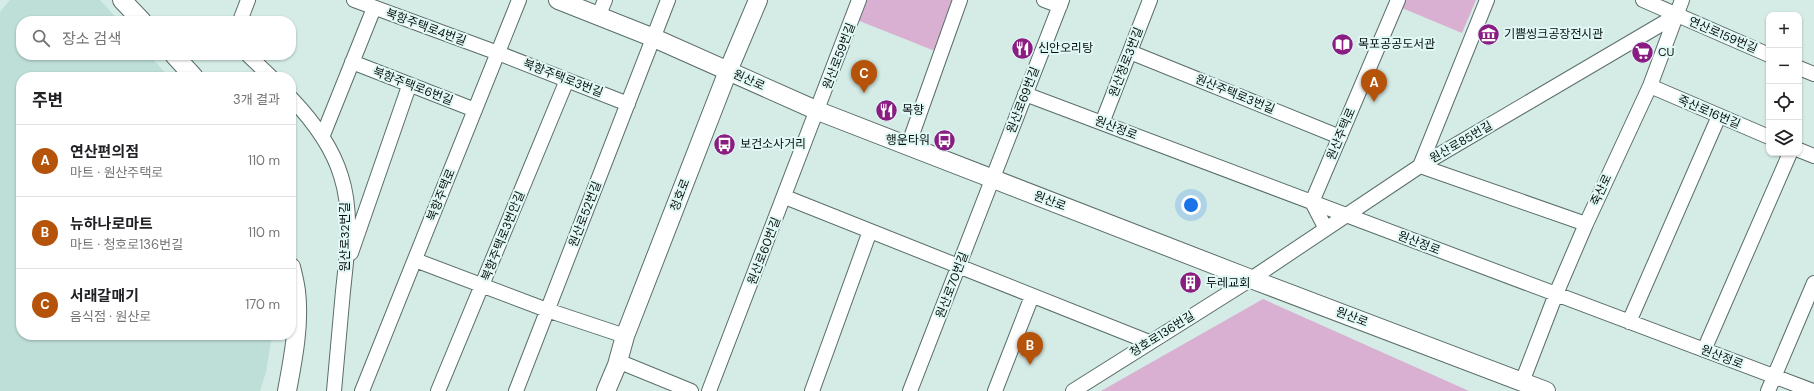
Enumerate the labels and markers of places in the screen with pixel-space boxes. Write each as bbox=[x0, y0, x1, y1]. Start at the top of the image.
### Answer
museum icon: 기쁨씽크공장전시관 bbox=[1475, 21, 1501, 47]
place label: 기쁨씽크공장전시관 bbox=[1504, 26, 1603, 42]
library icon: 목포공공도서관 bbox=[1330, 31, 1356, 57]
restaurant icon: 신안오리탕 bbox=[1009, 35, 1035, 61]
place label: 목포공공도서관 bbox=[1358, 36, 1435, 52]
supermarket icon: CU bbox=[1629, 39, 1655, 65]
place label: 신안오리탕 bbox=[1038, 40, 1093, 56]
place label: CU bbox=[1658, 44, 1675, 60]
pin: C bbox=[851, 60, 877, 93]
pin: A bbox=[1361, 69, 1387, 102]
restaurant icon: 목향 bbox=[873, 97, 899, 123]
place label: 목향 bbox=[902, 102, 924, 118]
bus stop icon: 행운타워 bbox=[932, 127, 958, 153]
bus stop icon: 보건소사거리 bbox=[711, 131, 737, 157]
place label: 행운타워 bbox=[886, 132, 930, 148]
place label: 보건소사거리 bbox=[740, 136, 806, 152]
building icon: 두레교회 bbox=[1177, 270, 1203, 296]
place label: 두레교회 bbox=[1206, 275, 1250, 291]
pin: B bbox=[1017, 332, 1043, 365]

